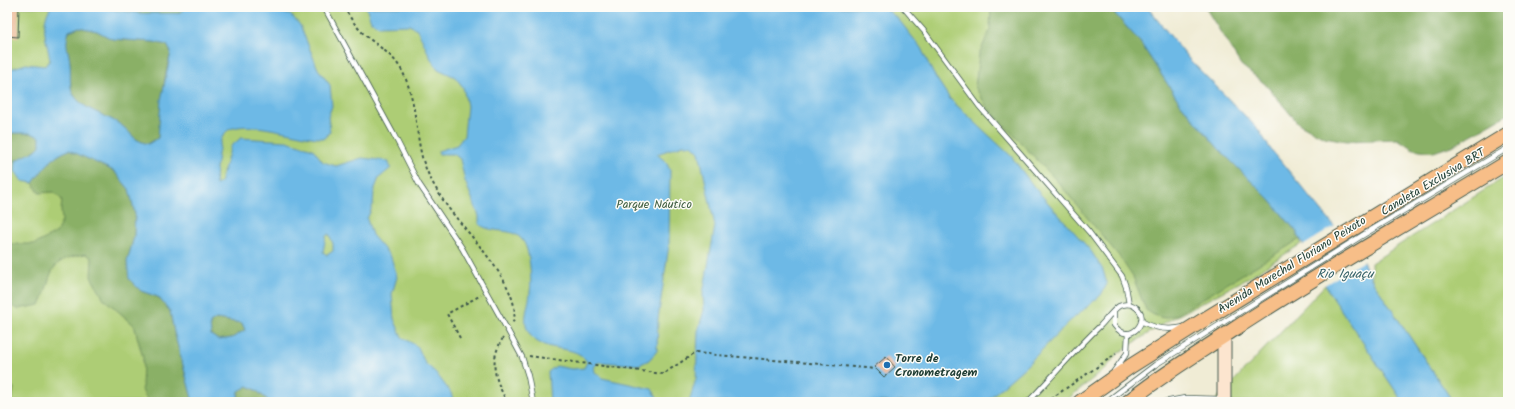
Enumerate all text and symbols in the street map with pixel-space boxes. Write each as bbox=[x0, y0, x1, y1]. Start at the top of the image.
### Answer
street label: Canaleta Exclusiva BRT bbox=[1377, 142, 1490, 221]
park label: Parque Náutico bbox=[616, 195, 692, 214]
street label: Avenida Marechal Floriano Peixoto bbox=[1214, 211, 1370, 319]
water label: Rio Iguaçu bbox=[1317, 264, 1375, 285]
place label: Torre de Cronometragem bbox=[895, 349, 978, 382]
marker: Torre de Cronometragem bbox=[882, 360, 892, 370]

